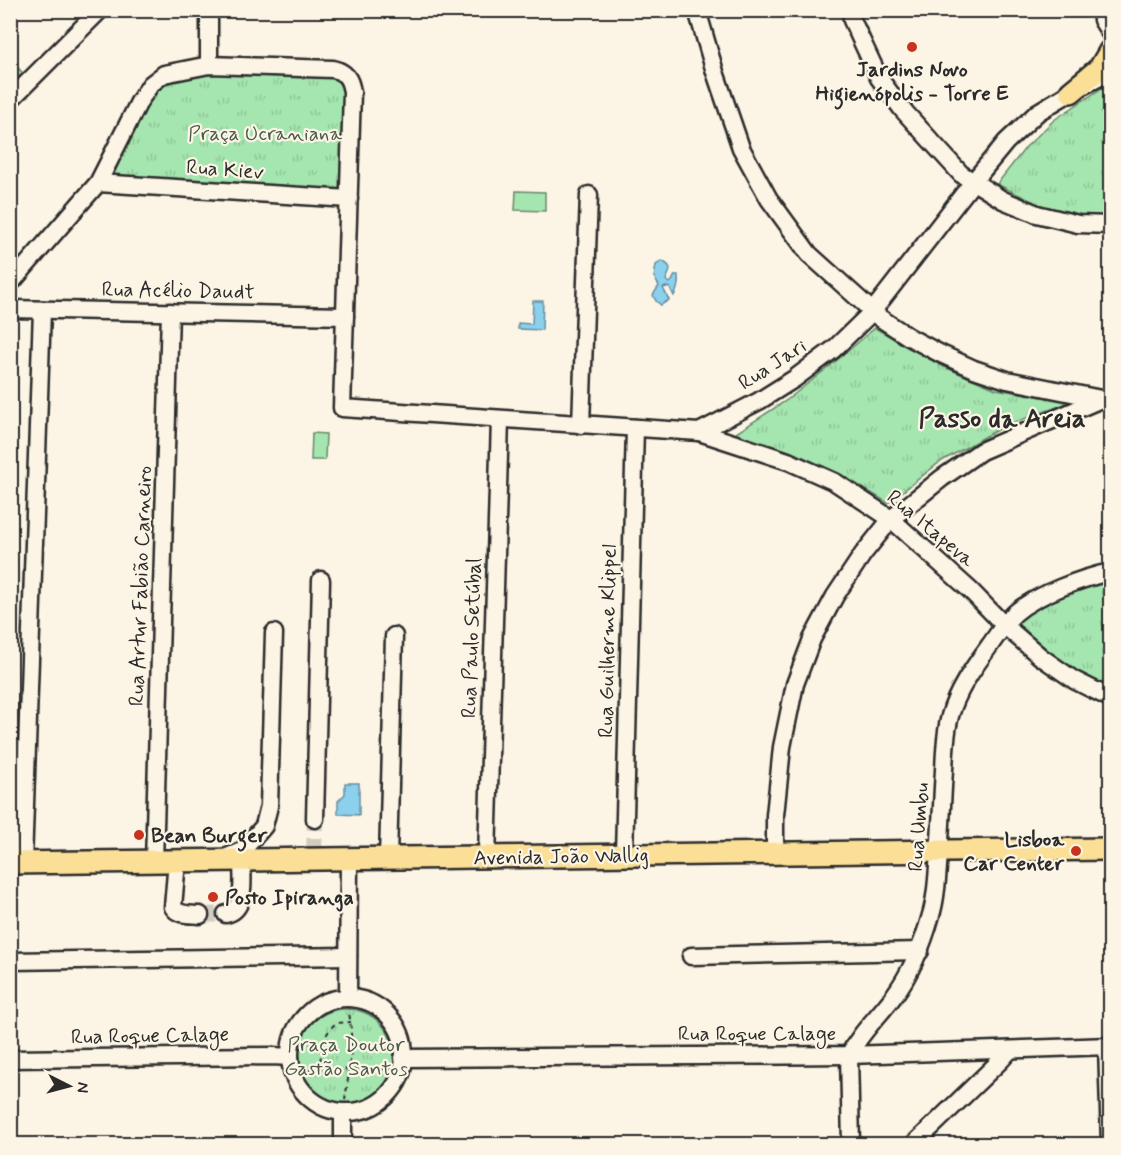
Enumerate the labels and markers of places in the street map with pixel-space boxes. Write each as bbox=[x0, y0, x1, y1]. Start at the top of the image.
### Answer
marker: Jardins Novo Higienópolis - Torre E bbox=[905, 40, 919, 54]
place label: Jardins Novo Higienópolis - Torre E bbox=[816, 56, 1008, 110]
place label: Bean Burger bbox=[151, 822, 268, 852]
place label: Lisboa Car Center bbox=[963, 826, 1065, 878]
marker: Bean Burger bbox=[132, 828, 146, 842]
marker: Lisboa Car Center bbox=[1069, 844, 1083, 858]
place label: Posto Ipiranga bbox=[225, 884, 354, 912]
marker: Posto Ipiranga bbox=[206, 890, 220, 904]

